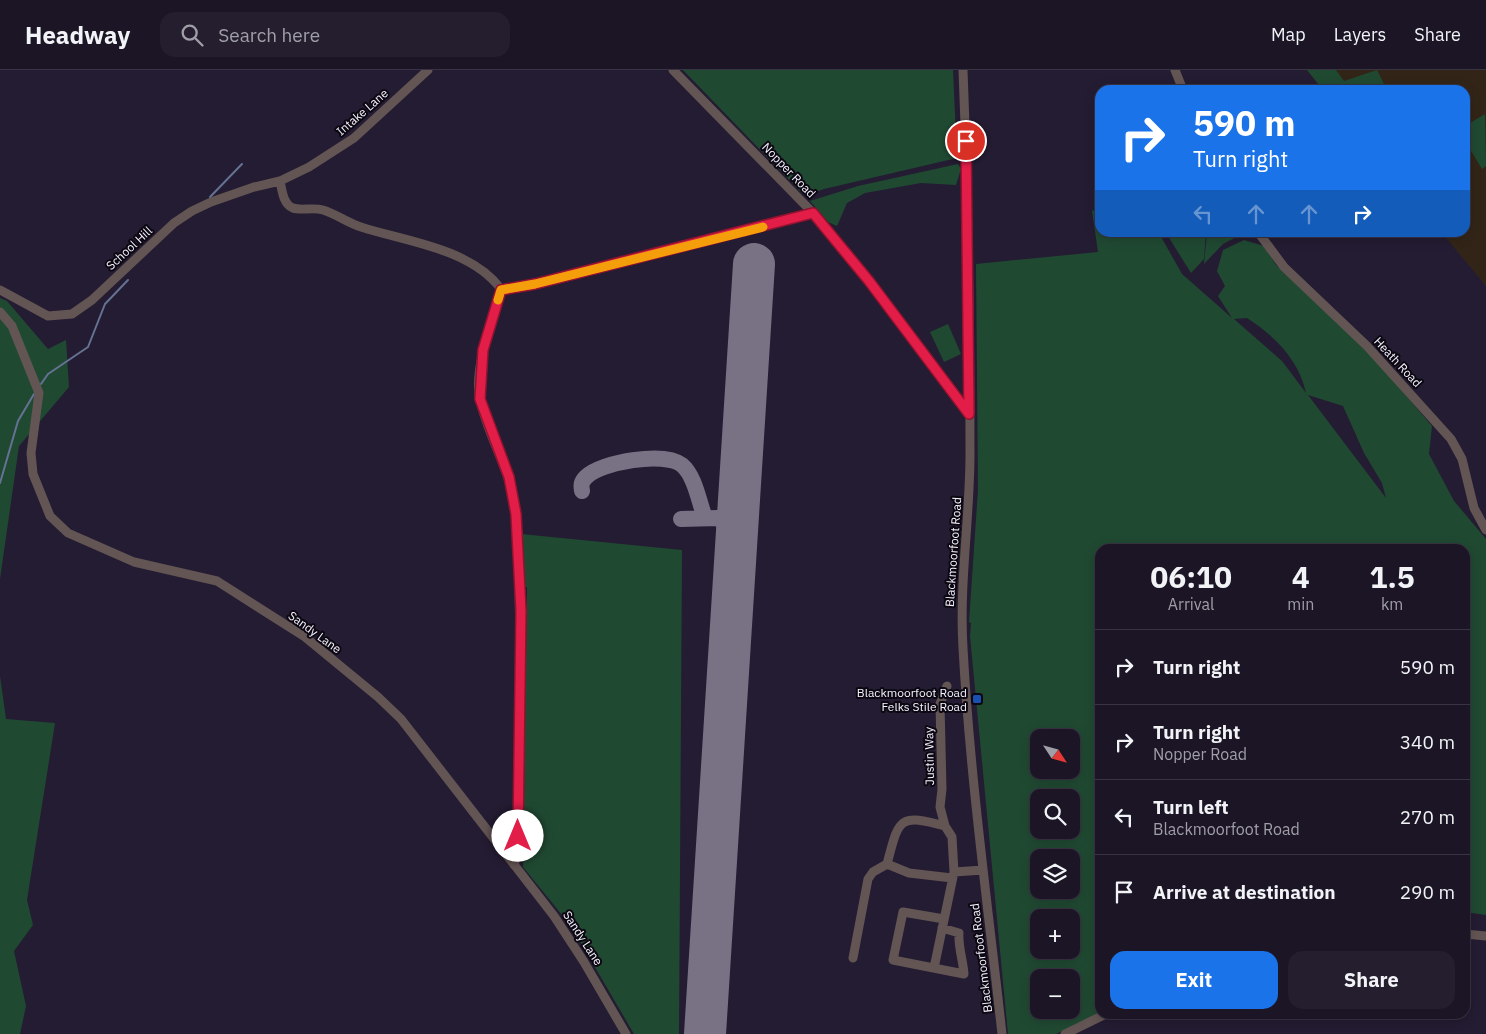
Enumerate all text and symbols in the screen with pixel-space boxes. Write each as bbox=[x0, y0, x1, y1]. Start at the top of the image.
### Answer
search box bbox=[160, 12, 510, 57]
text: Headway bbox=[25, 19, 130, 51]
icon: search bbox=[178, 21, 206, 49]
text: Search here bbox=[218, 23, 320, 47]
text: Map bbox=[1271, 23, 1306, 46]
text: Layers bbox=[1334, 23, 1386, 46]
text: Share bbox=[1414, 23, 1461, 46]
street label: Intake Lane bbox=[333, 85, 391, 139]
text: 590 m bbox=[1193, 100, 1296, 146]
icon: right bbox=[1110, 105, 1175, 170]
pin bbox=[945, 120, 987, 162]
icon: arrive bbox=[952, 127, 980, 155]
street label: Nopper Road bbox=[759, 139, 819, 201]
text: Turn right bbox=[1193, 144, 1288, 173]
icon: left bbox=[1189, 200, 1217, 228]
icon: ahead bbox=[1242, 200, 1270, 228]
icon: ahead bbox=[1295, 200, 1323, 228]
icon: right bbox=[1348, 200, 1376, 228]
street label: School Hill bbox=[103, 223, 155, 273]
street label: Heath Road bbox=[1371, 334, 1425, 390]
street label: Blackmoorfoot Road bbox=[942, 497, 964, 607]
text: 06:10 bbox=[1150, 557, 1232, 596]
text: 4 bbox=[1292, 557, 1310, 596]
text: 1.5 bbox=[1369, 557, 1415, 596]
text: Arrival bbox=[1168, 594, 1214, 614]
text: min bbox=[1287, 594, 1314, 614]
text: km bbox=[1381, 594, 1403, 614]
street label: Sandy Lane bbox=[286, 608, 345, 656]
icon: right bbox=[1110, 653, 1138, 681]
text: Turn right bbox=[1153, 655, 1240, 679]
text: 590 m bbox=[1400, 655, 1455, 679]
place label: Blackmoorfoot Road Felks Stile Road bbox=[857, 685, 967, 714]
marker: Blackmoorfoot Road Felks Stile Road bbox=[971, 693, 983, 705]
text: Turn right bbox=[1153, 720, 1240, 744]
street label: Justin Way bbox=[921, 727, 937, 785]
icon: right bbox=[1110, 728, 1138, 756]
north arrow bbox=[1030, 729, 1080, 779]
map controls bbox=[1030, 729, 1080, 1019]
text: 340 m bbox=[1400, 730, 1455, 754]
text: Nopper Road bbox=[1153, 744, 1247, 764]
button: search bbox=[1030, 789, 1080, 839]
text: Turn left bbox=[1153, 795, 1229, 819]
icon: left bbox=[1110, 803, 1138, 831]
text: 270 m bbox=[1400, 805, 1455, 829]
position arrow bbox=[491, 809, 543, 861]
text: Blackmoorfoot Road bbox=[1153, 819, 1300, 839]
button: layers bbox=[1030, 849, 1080, 899]
icon: arrive bbox=[1110, 878, 1138, 906]
text: Arrive at destination bbox=[1153, 880, 1336, 904]
text: 290 m bbox=[1400, 880, 1455, 904]
street label: Blackmoorfoot Road bbox=[967, 902, 995, 1014]
street label: Sandy Lane bbox=[560, 908, 606, 968]
button: + bbox=[1030, 909, 1080, 959]
button: Exit bbox=[1110, 951, 1278, 1009]
button: Share bbox=[1288, 951, 1455, 1009]
button: − bbox=[1030, 969, 1080, 1019]

